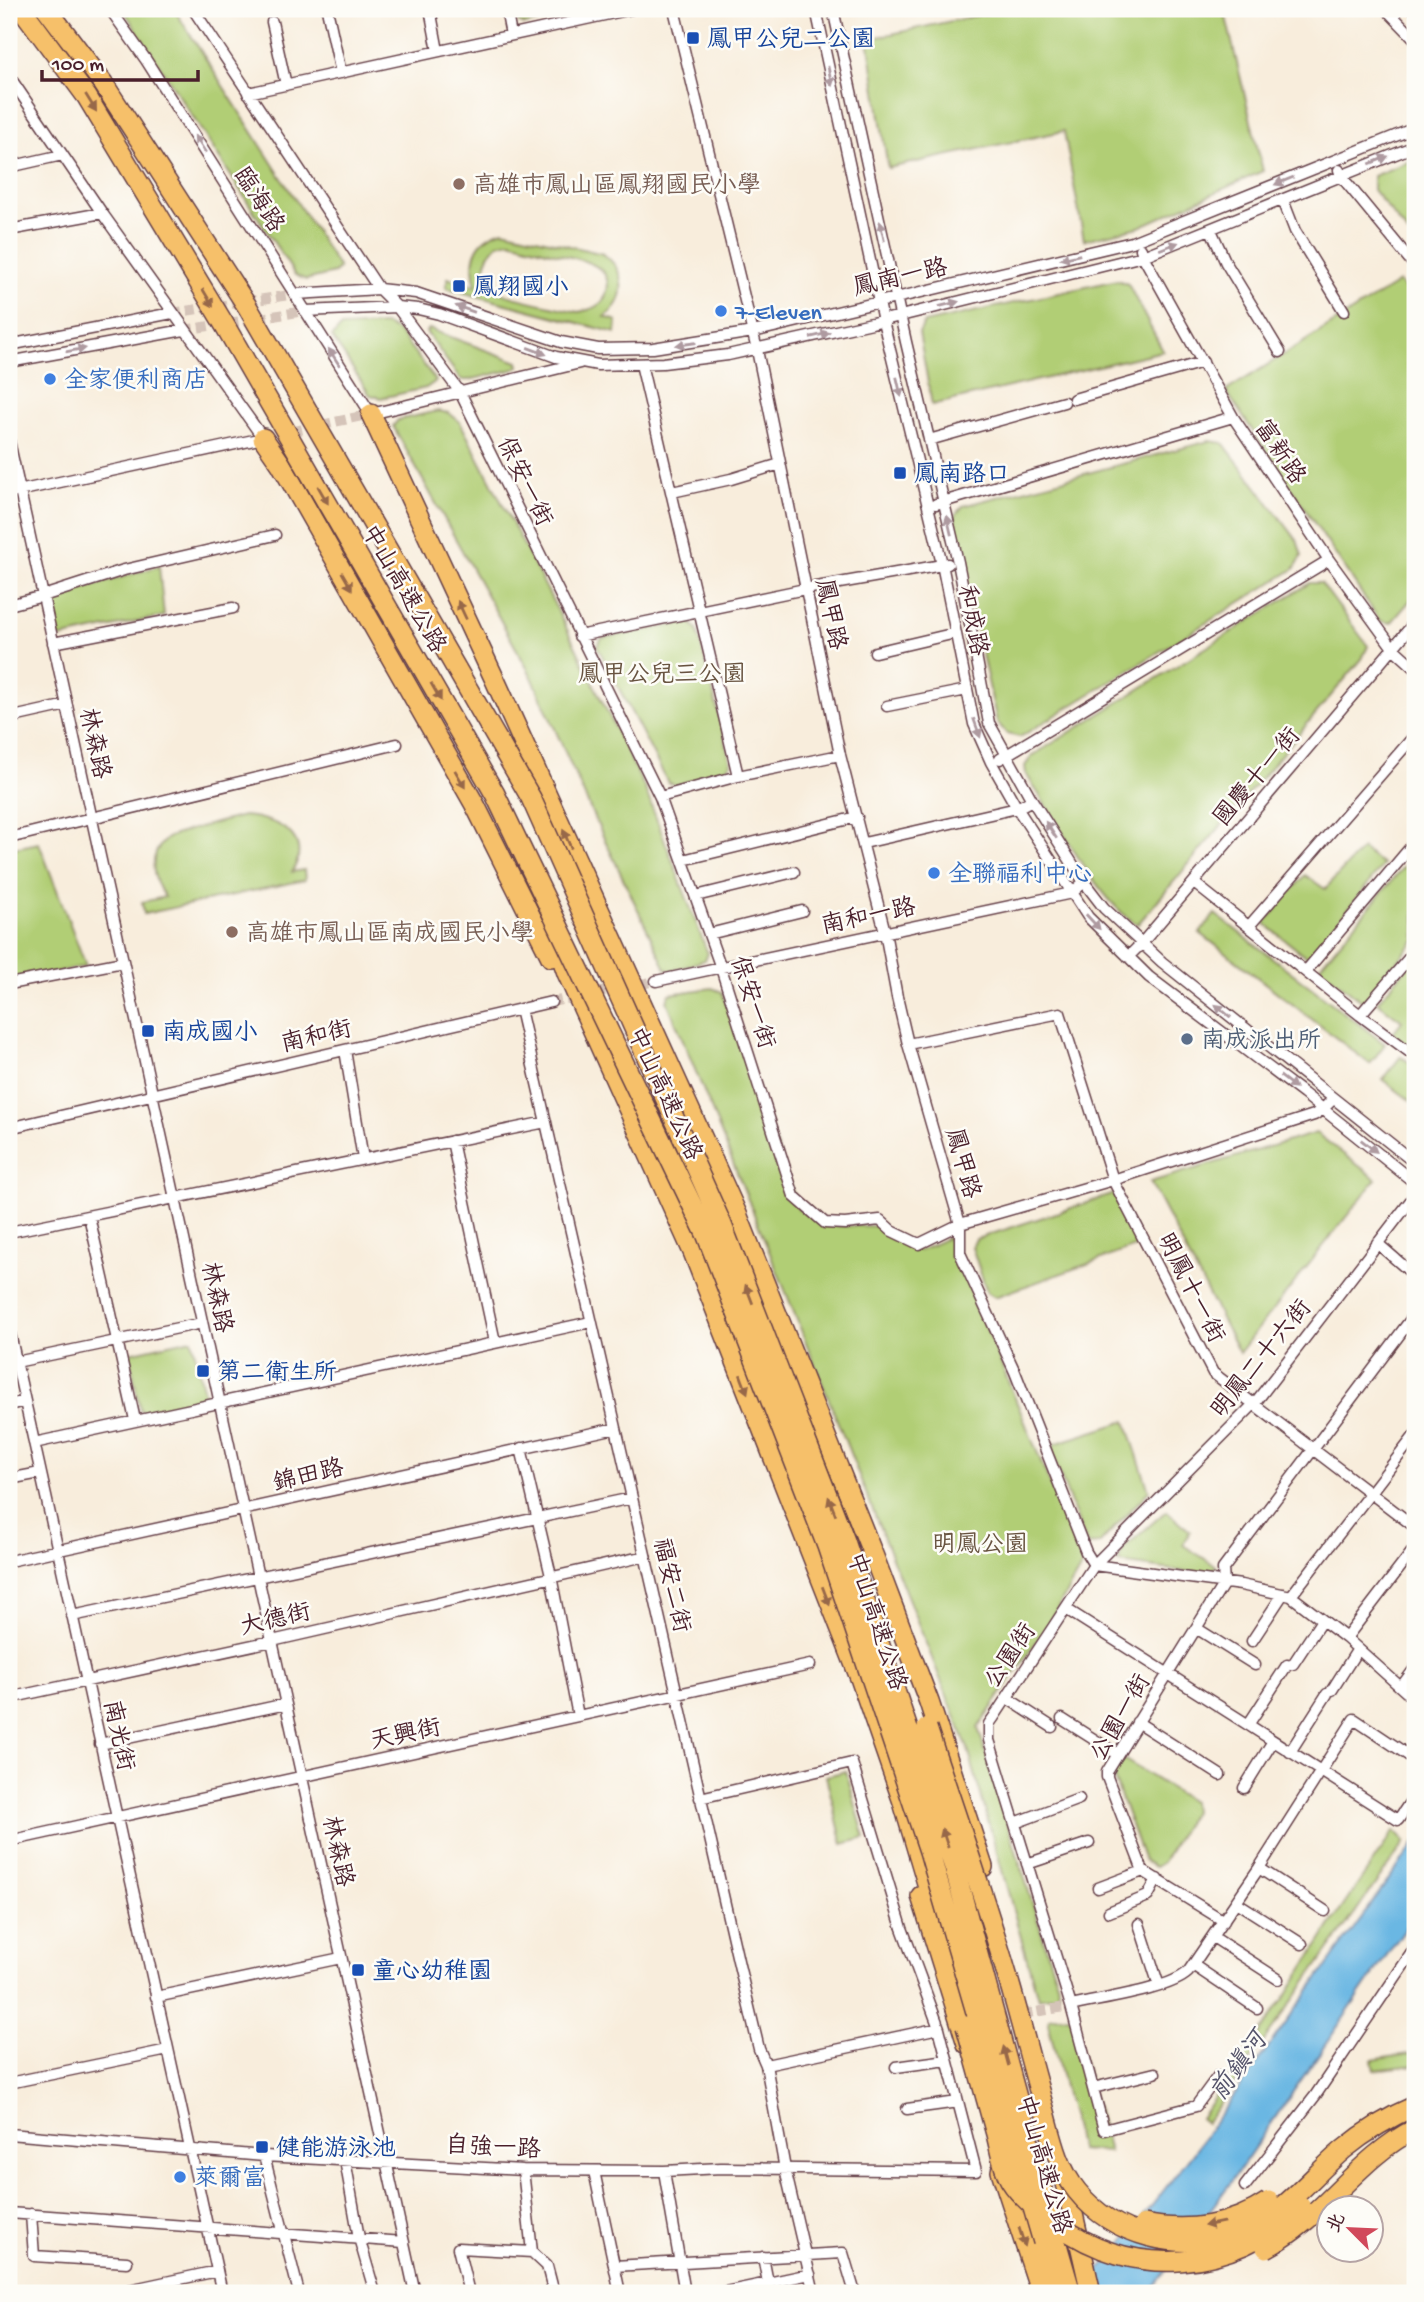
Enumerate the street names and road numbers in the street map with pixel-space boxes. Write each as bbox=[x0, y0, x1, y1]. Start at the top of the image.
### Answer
street label: 臨海路 bbox=[225, 162, 291, 239]
street label: 鳳南一路 bbox=[850, 253, 951, 304]
street label: 富新路 bbox=[1246, 414, 1312, 491]
street label: 保安一街 bbox=[489, 433, 558, 532]
street label: 中山高速公路 bbox=[353, 519, 452, 659]
street label: 鳳甲路 bbox=[807, 576, 852, 653]
street label: 和成路 bbox=[949, 582, 994, 659]
street label: 林森路 bbox=[71, 705, 116, 782]
street label: 國慶十一街 bbox=[1208, 722, 1308, 834]
street label: 南和一路 bbox=[818, 892, 919, 943]
street label: 保安一街 bbox=[722, 953, 780, 1053]
street label: 南和街 bbox=[278, 1015, 355, 1061]
street label: 中山高速公路 bbox=[619, 1022, 708, 1166]
street label: 鳳甲路 bbox=[937, 1125, 986, 1203]
street label: 明鳳十一街 bbox=[1149, 1228, 1230, 1349]
street label: 林森路 bbox=[193, 1259, 238, 1336]
street label: 明鳳二十六街 bbox=[1205, 1294, 1319, 1425]
street label: 錦田路 bbox=[270, 1453, 347, 1500]
street label: 福安二街 bbox=[645, 1536, 695, 1636]
street label: 中山高速公路 bbox=[839, 1549, 913, 1695]
street label: 大德街 bbox=[237, 1598, 314, 1644]
street label: 公園街 bbox=[980, 1619, 1044, 1695]
street label: 公園一街 bbox=[1085, 1670, 1159, 1768]
street label: 南光街 bbox=[95, 1697, 139, 1774]
street label: 天興街 bbox=[367, 1715, 444, 1758]
street label: 林森路 bbox=[314, 1813, 359, 1890]
street label: 中山高速公路 bbox=[1008, 2091, 1077, 2238]
street label: 自強一路 bbox=[444, 2131, 542, 2166]

